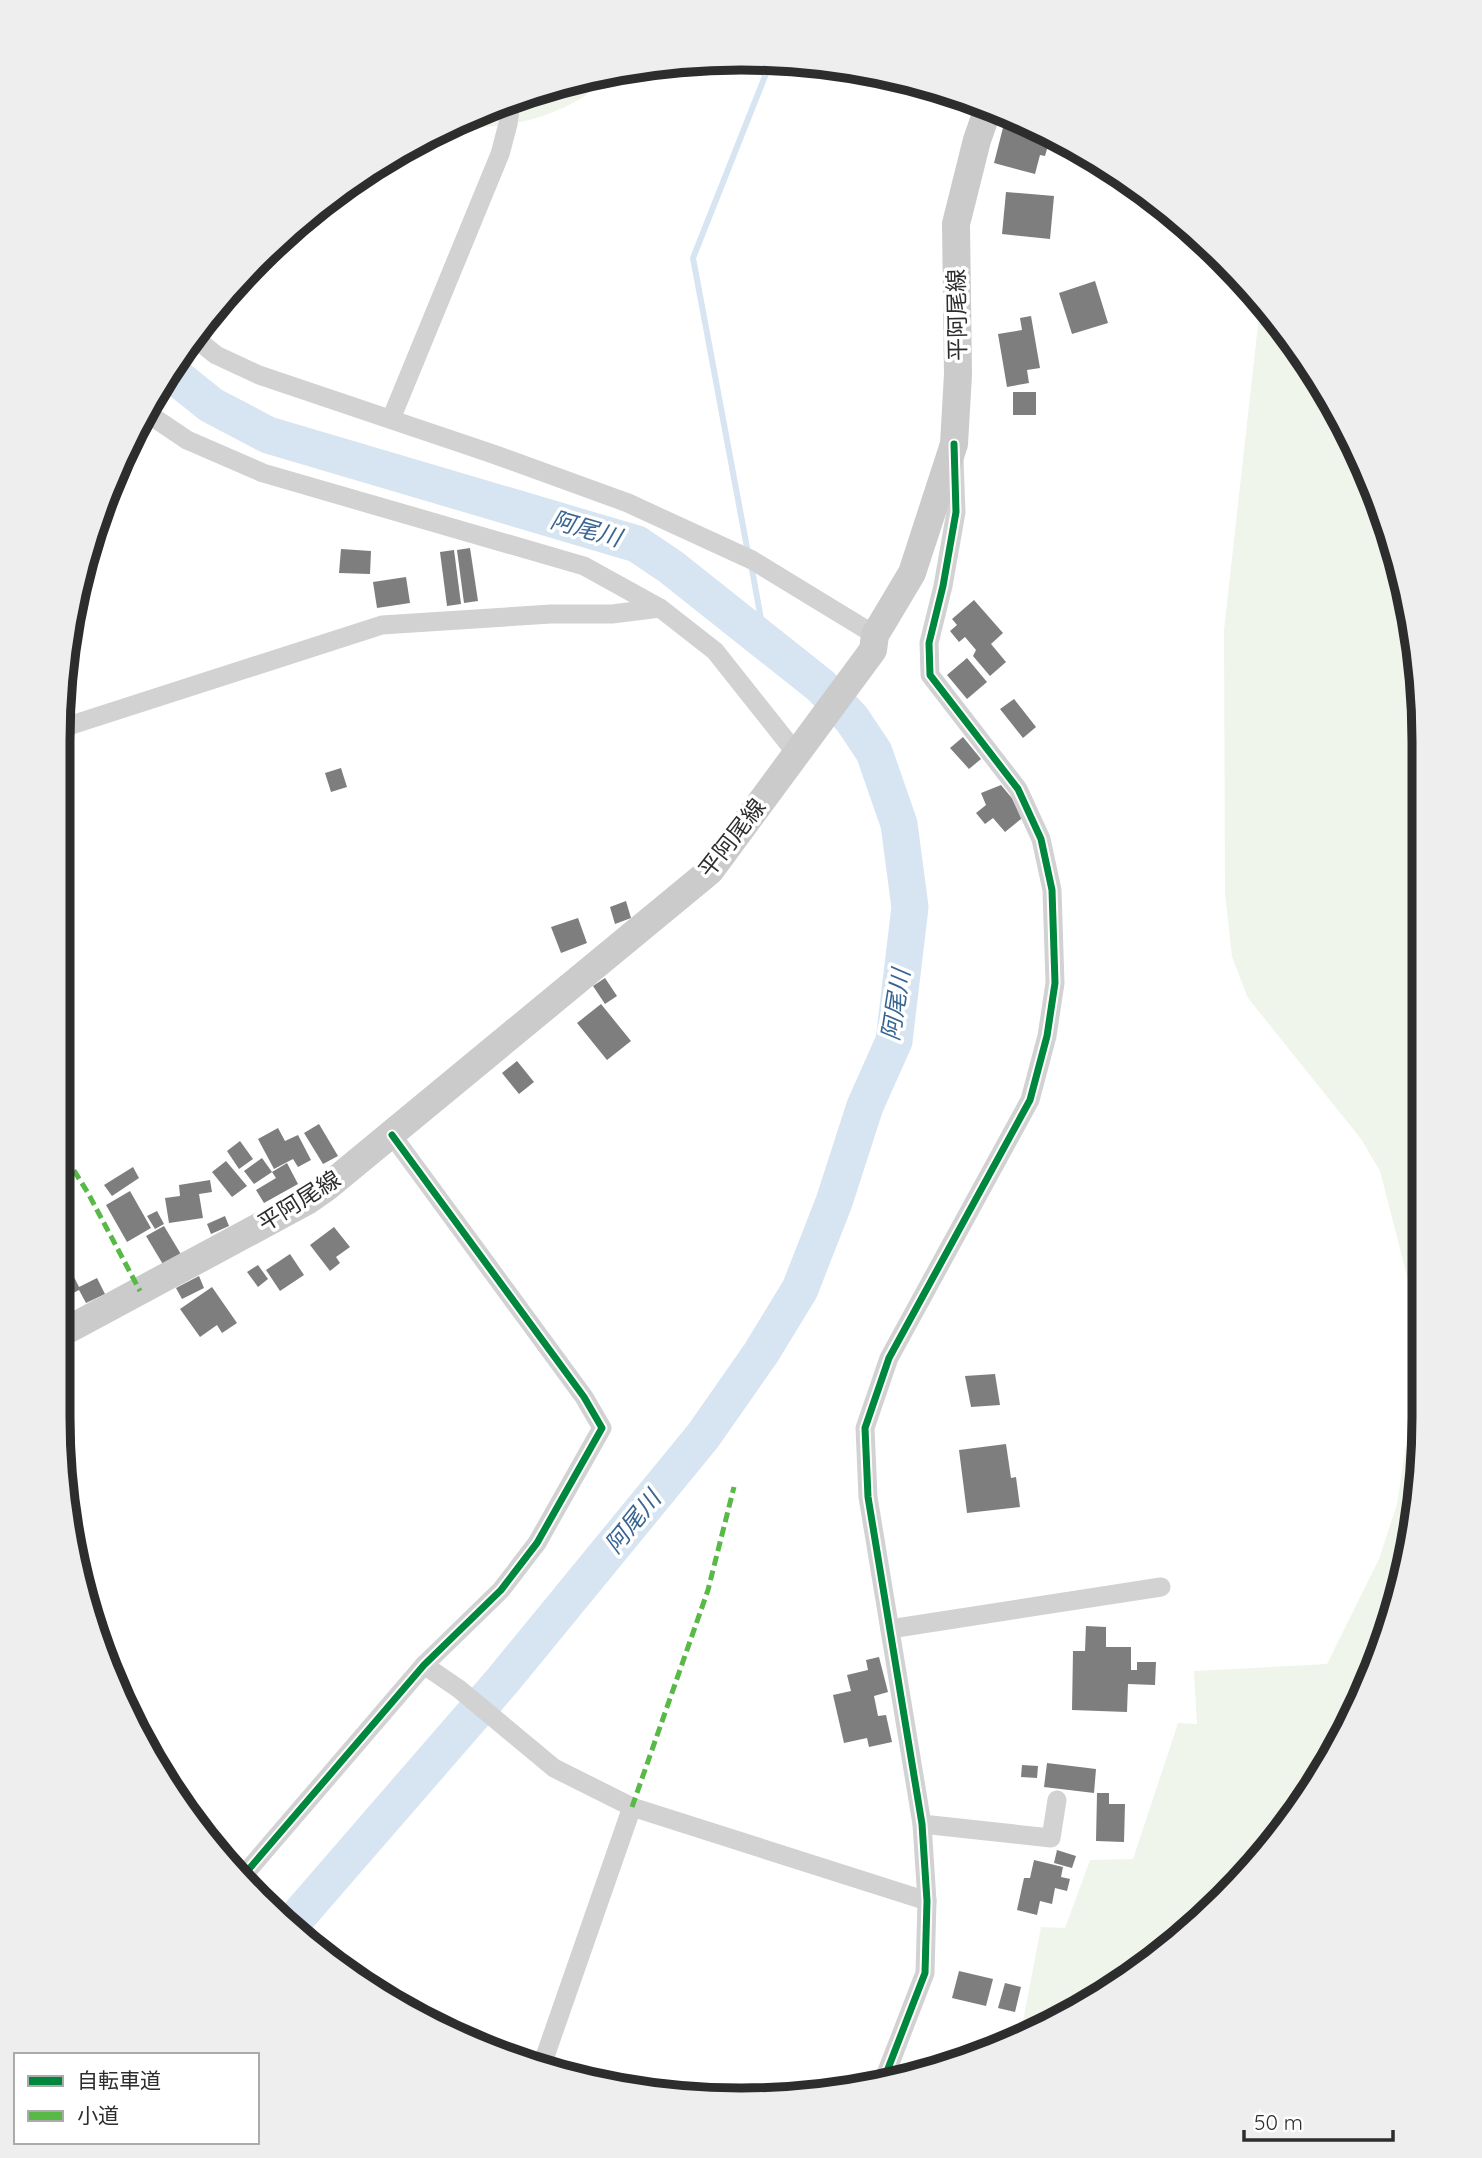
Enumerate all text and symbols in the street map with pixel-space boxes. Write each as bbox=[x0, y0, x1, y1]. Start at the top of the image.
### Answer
street label: 平阿尾線 bbox=[941, 269, 972, 361]
water label: 阿尾川 bbox=[548, 504, 628, 553]
street label: 平阿尾線 bbox=[692, 793, 771, 883]
water label: 阿尾川 bbox=[875, 964, 916, 1043]
street label: 平阿尾線 bbox=[252, 1164, 345, 1237]
water label: 阿尾川 bbox=[598, 1482, 668, 1559]
legend bbox=[14, 2053, 259, 2144]
text: 自転車道 bbox=[77, 2067, 161, 2093]
scale bar bbox=[1244, 2098, 1393, 2142]
text: 小道 bbox=[77, 2102, 119, 2128]
text: 50 m bbox=[1254, 2109, 1303, 2135]

